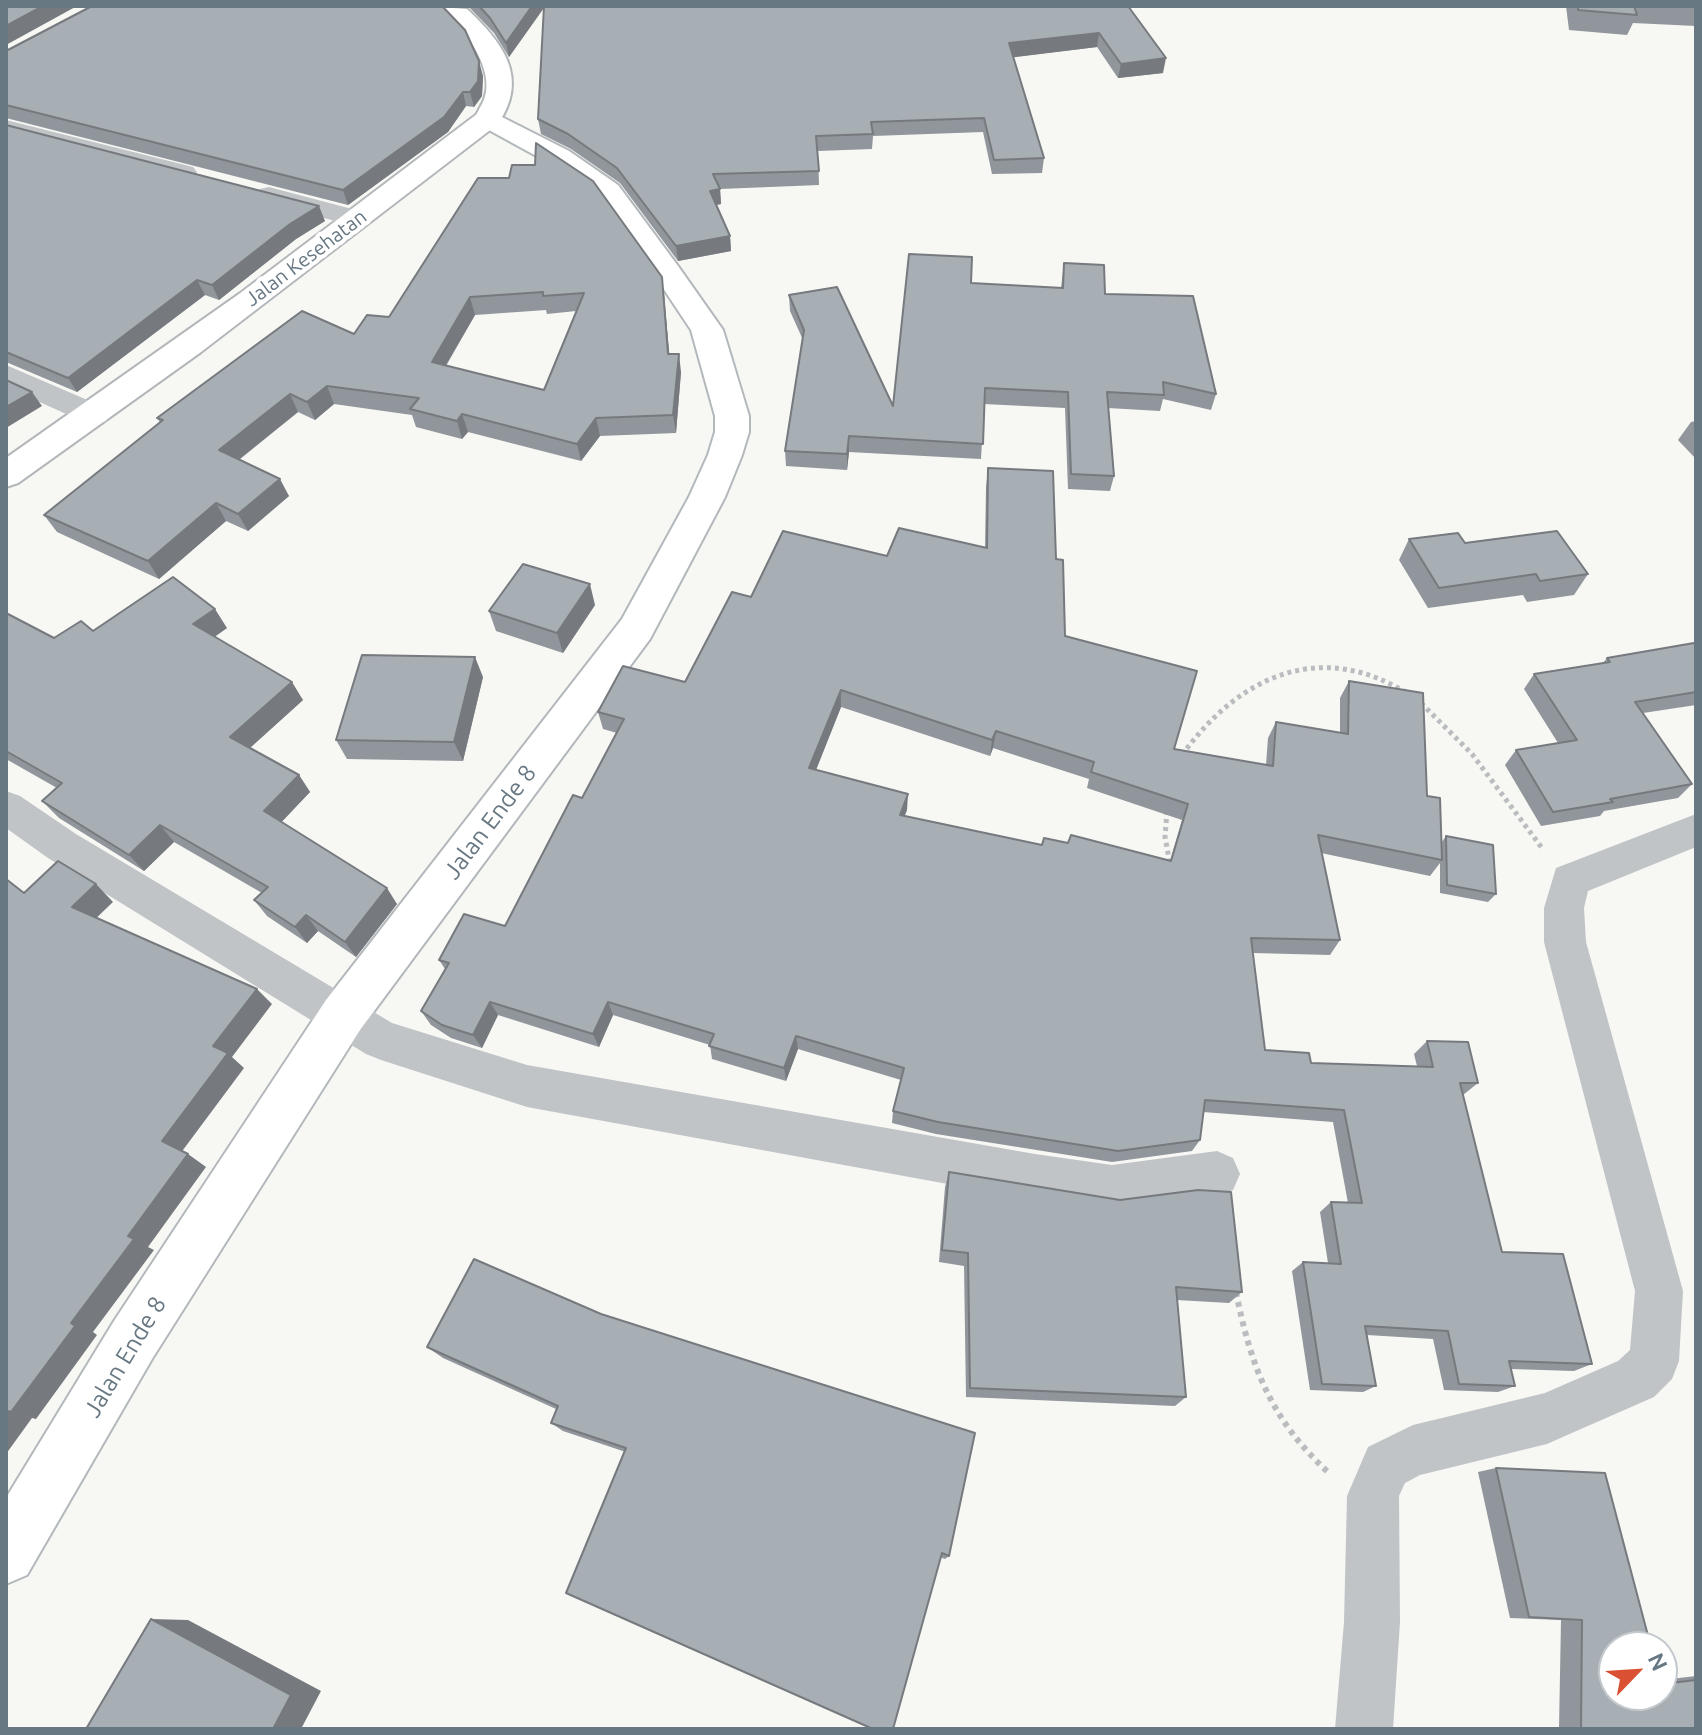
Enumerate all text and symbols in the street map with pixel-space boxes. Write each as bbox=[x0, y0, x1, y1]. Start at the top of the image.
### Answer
street label: Jalan Kesehatan bbox=[241, 205, 371, 311]
street label: Jalan Ende 8 bbox=[438, 759, 542, 885]
street label: Jalan Ende 8 bbox=[78, 1292, 172, 1422]
north arrow bbox=[1598, 1631, 1678, 1711]
text: N bbox=[1644, 1649, 1673, 1674]

